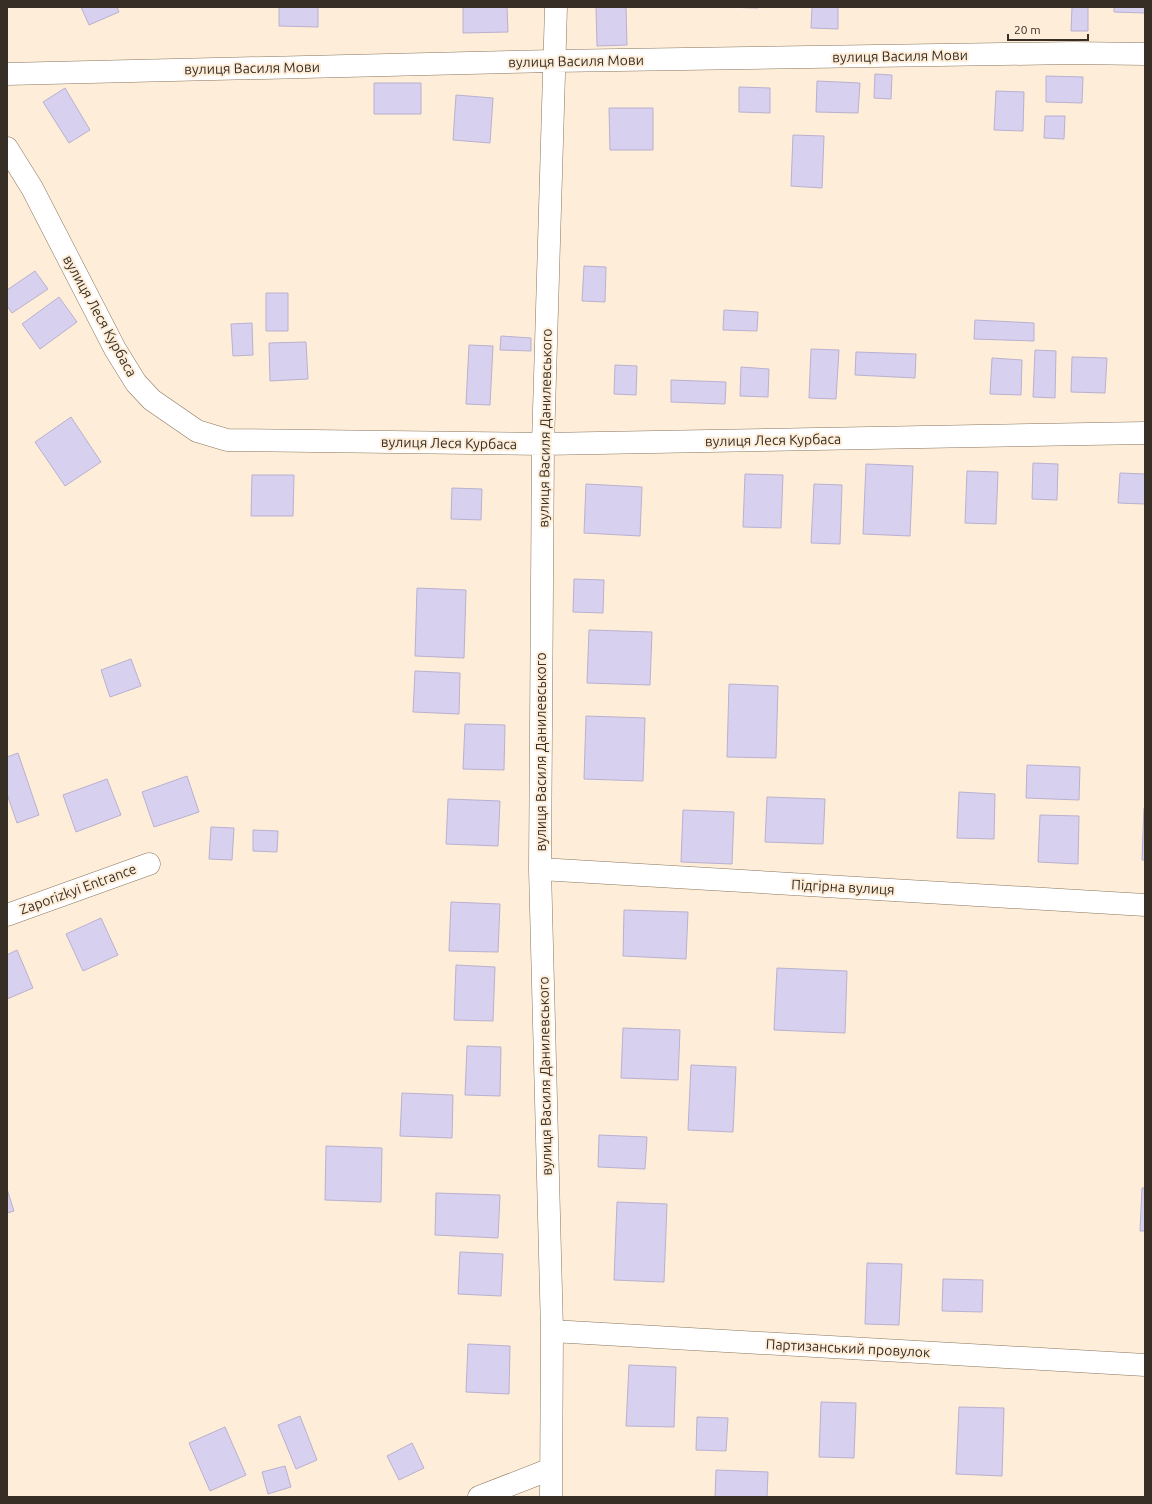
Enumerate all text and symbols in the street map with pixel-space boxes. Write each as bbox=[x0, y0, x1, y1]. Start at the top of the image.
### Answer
scale bar bbox=[1008, 16, 1088, 42]
text: 20 m bbox=[1014, 23, 1041, 36]
street label: вулиця Василя Мови bbox=[832, 47, 968, 65]
street label: вулиця Василя Мови bbox=[508, 52, 644, 70]
street label: вулиця Василя Мови bbox=[184, 59, 320, 77]
street label: вулиця Леся Курбаса bbox=[60, 253, 140, 379]
street label: вулиця Василя Данилевського bbox=[535, 328, 555, 528]
street label: вулиця Леся Курбаса bbox=[705, 431, 841, 449]
street label: вулиця Леся Курбаса bbox=[381, 434, 517, 452]
street label: вулиця Василя Данилевського bbox=[533, 652, 549, 852]
street label: Zaporizkyi Entrance bbox=[17, 860, 139, 918]
street label: Підгірна вулиця bbox=[791, 876, 895, 898]
street label: вулиця Василя Данилевського bbox=[535, 976, 555, 1176]
street label: Партизанський провулок bbox=[765, 1336, 931, 1360]

